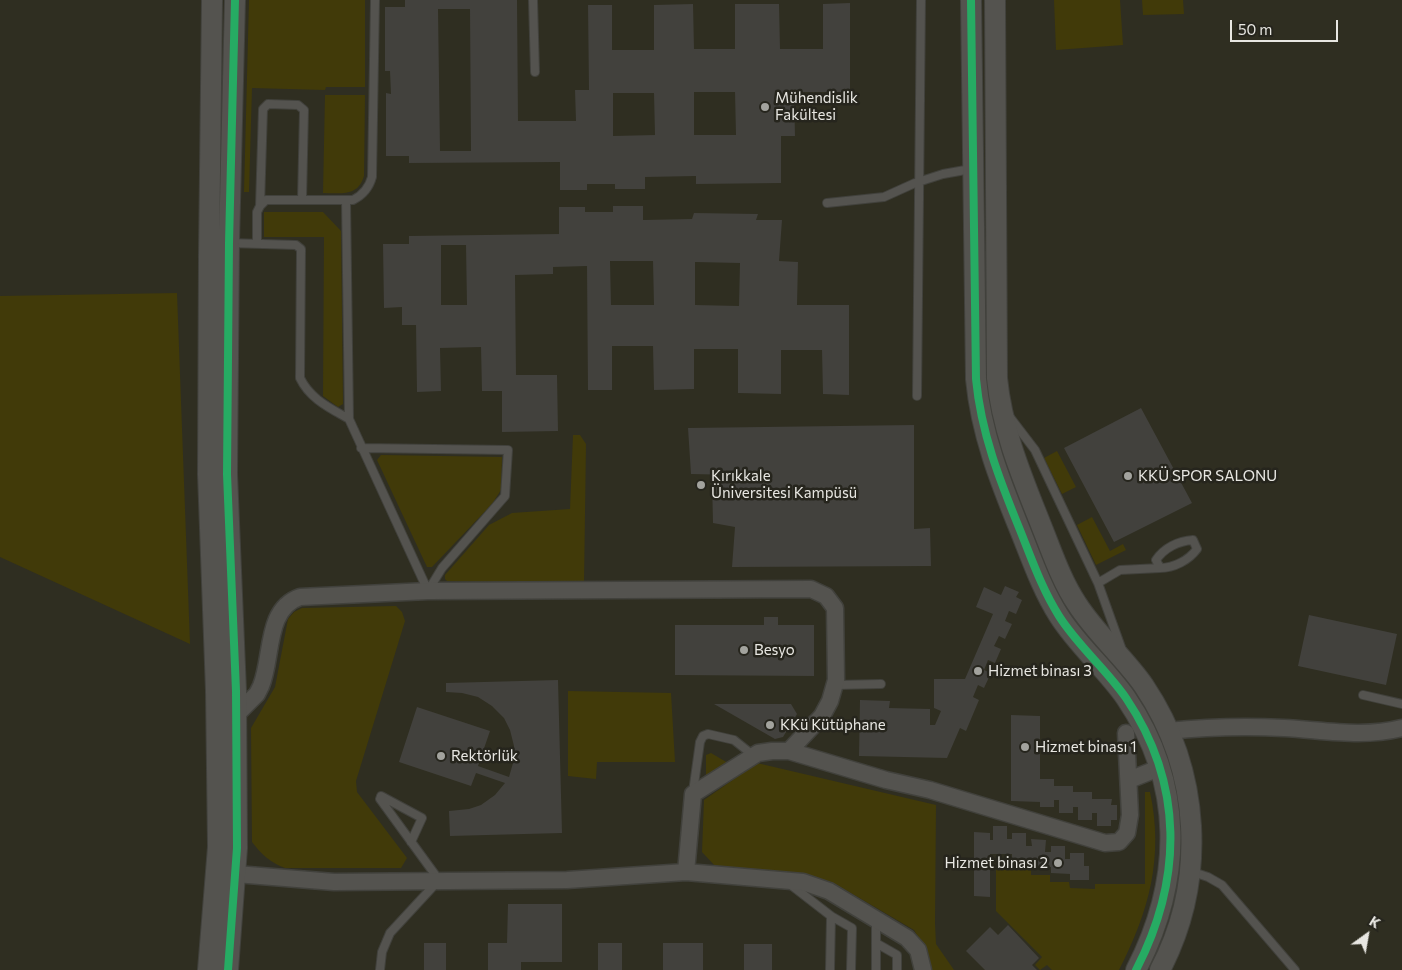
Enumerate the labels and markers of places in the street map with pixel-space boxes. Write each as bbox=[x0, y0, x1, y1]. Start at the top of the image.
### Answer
place label: Mühendislik Fakültesi bbox=[775, 89, 858, 124]
marker: Mühendislik Fakültesi bbox=[759, 101, 771, 113]
place label: Kırıkkale Üniversitesi Kampüsü bbox=[711, 467, 857, 502]
place label: KKÜ SPOR SALONU bbox=[1138, 467, 1277, 485]
marker: KKÜ SPOR SALONU bbox=[1122, 470, 1134, 482]
marker: Kırıkkale Üniversitesi Kampüsü bbox=[695, 479, 707, 491]
place label: Besyo bbox=[754, 641, 795, 659]
marker: Besyo bbox=[738, 644, 750, 656]
place label: Hizmet binası 3 bbox=[988, 662, 1092, 680]
marker: Hizmet binası 3 bbox=[972, 665, 984, 677]
place label: KKü Kütüphane bbox=[780, 716, 886, 734]
marker: KKü Kütüphane bbox=[764, 719, 776, 731]
place label: Hizmet binası 1 bbox=[1035, 738, 1137, 756]
marker: Hizmet binası 1 bbox=[1019, 741, 1031, 753]
place label: Rektörlük bbox=[451, 747, 518, 765]
marker: Rektörlük bbox=[435, 750, 447, 762]
place label: Hizmet binası 2 bbox=[944, 854, 1048, 872]
marker: Hizmet binası 2 bbox=[1052, 857, 1064, 869]

